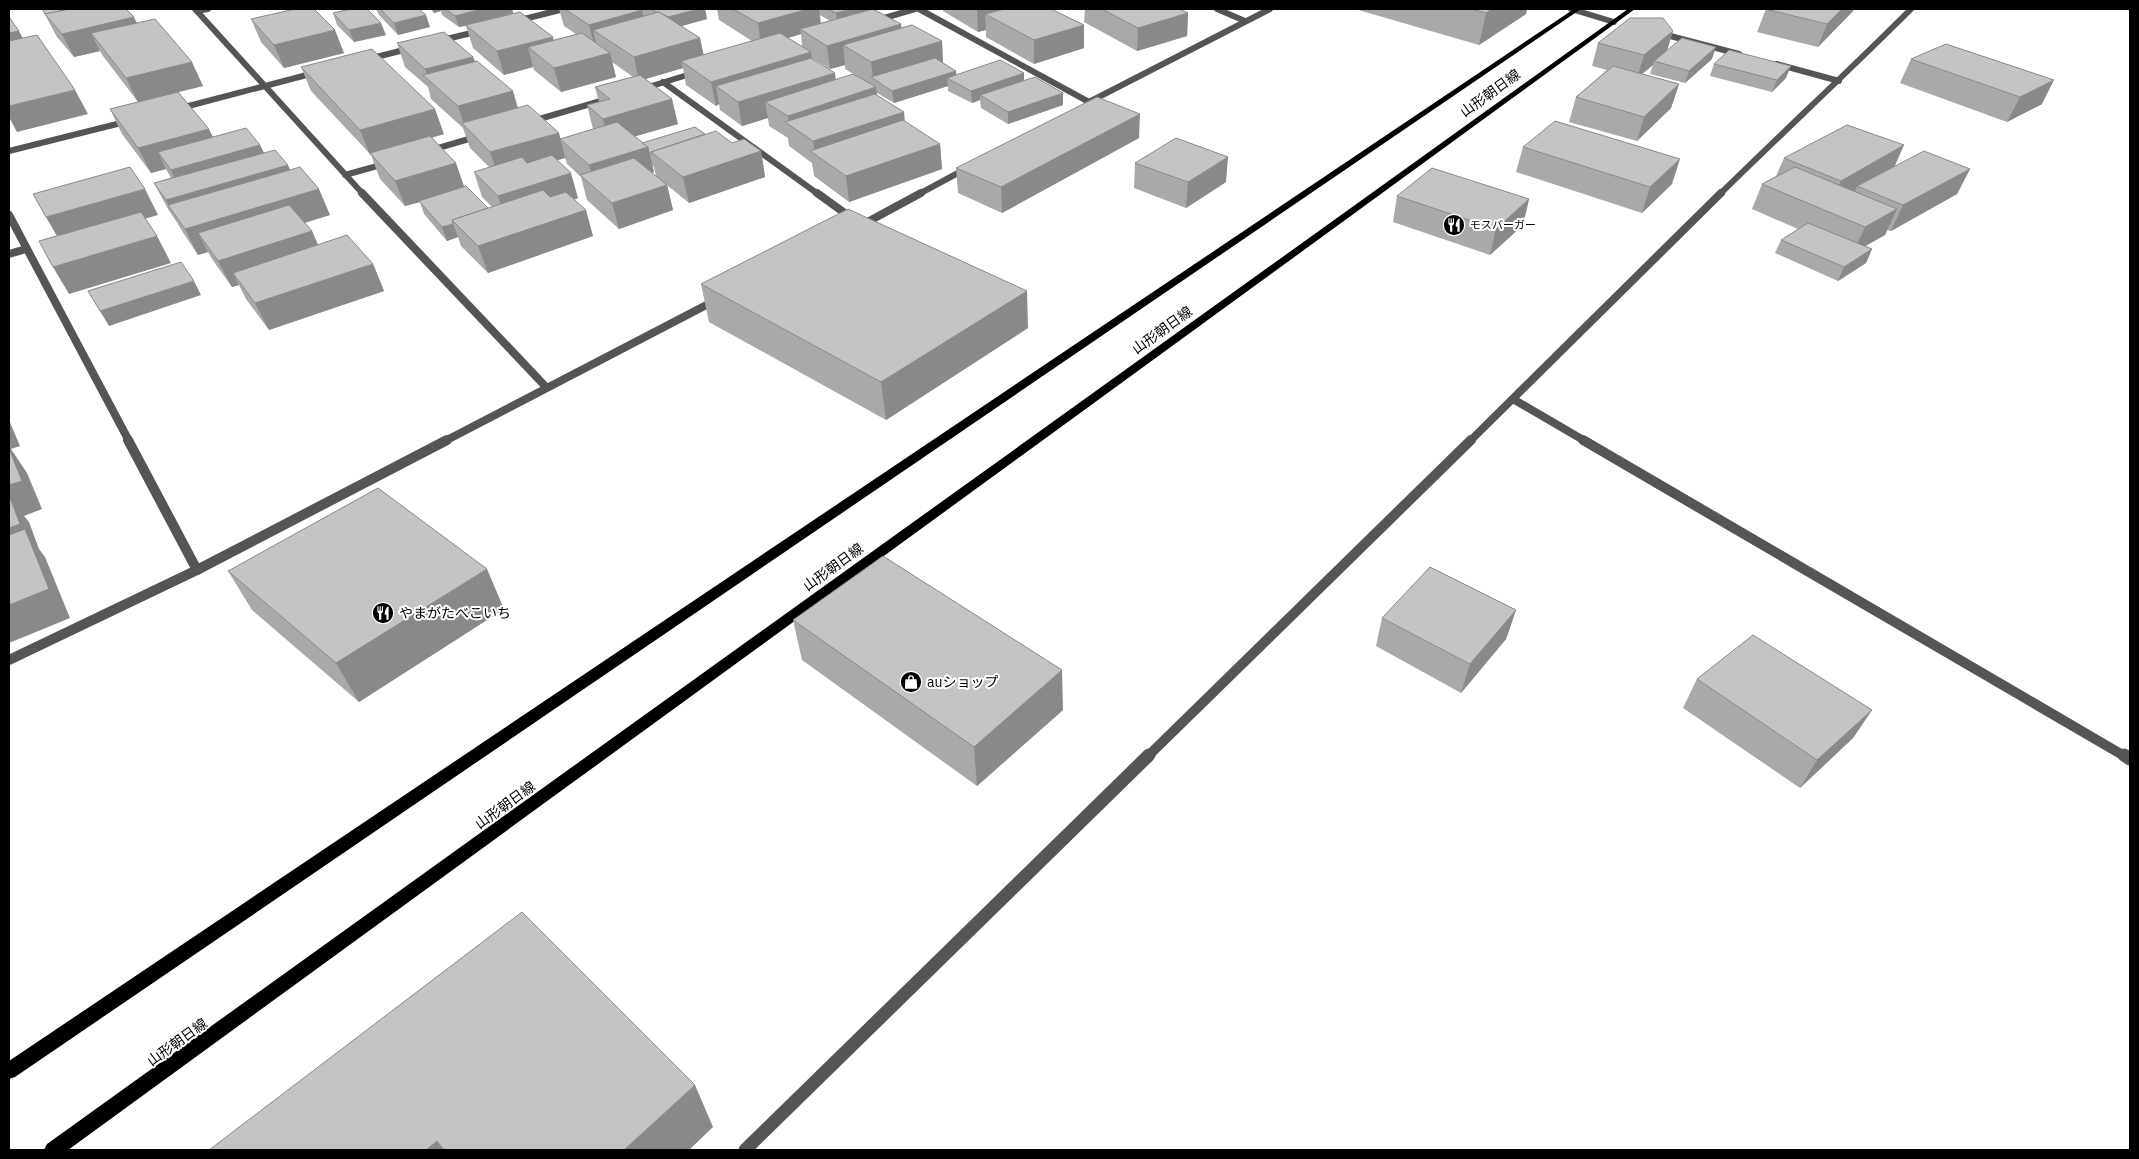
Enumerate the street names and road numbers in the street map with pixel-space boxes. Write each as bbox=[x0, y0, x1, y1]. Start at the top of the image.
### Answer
street label: 山形朝日線 bbox=[1456, 65, 1524, 121]
street label: 山形朝日線 bbox=[1128, 302, 1196, 358]
street label: 山形朝日線 bbox=[799, 539, 867, 595]
street label: 山形朝日線 bbox=[471, 777, 539, 833]
street label: 山形朝日線 bbox=[143, 1014, 211, 1070]

